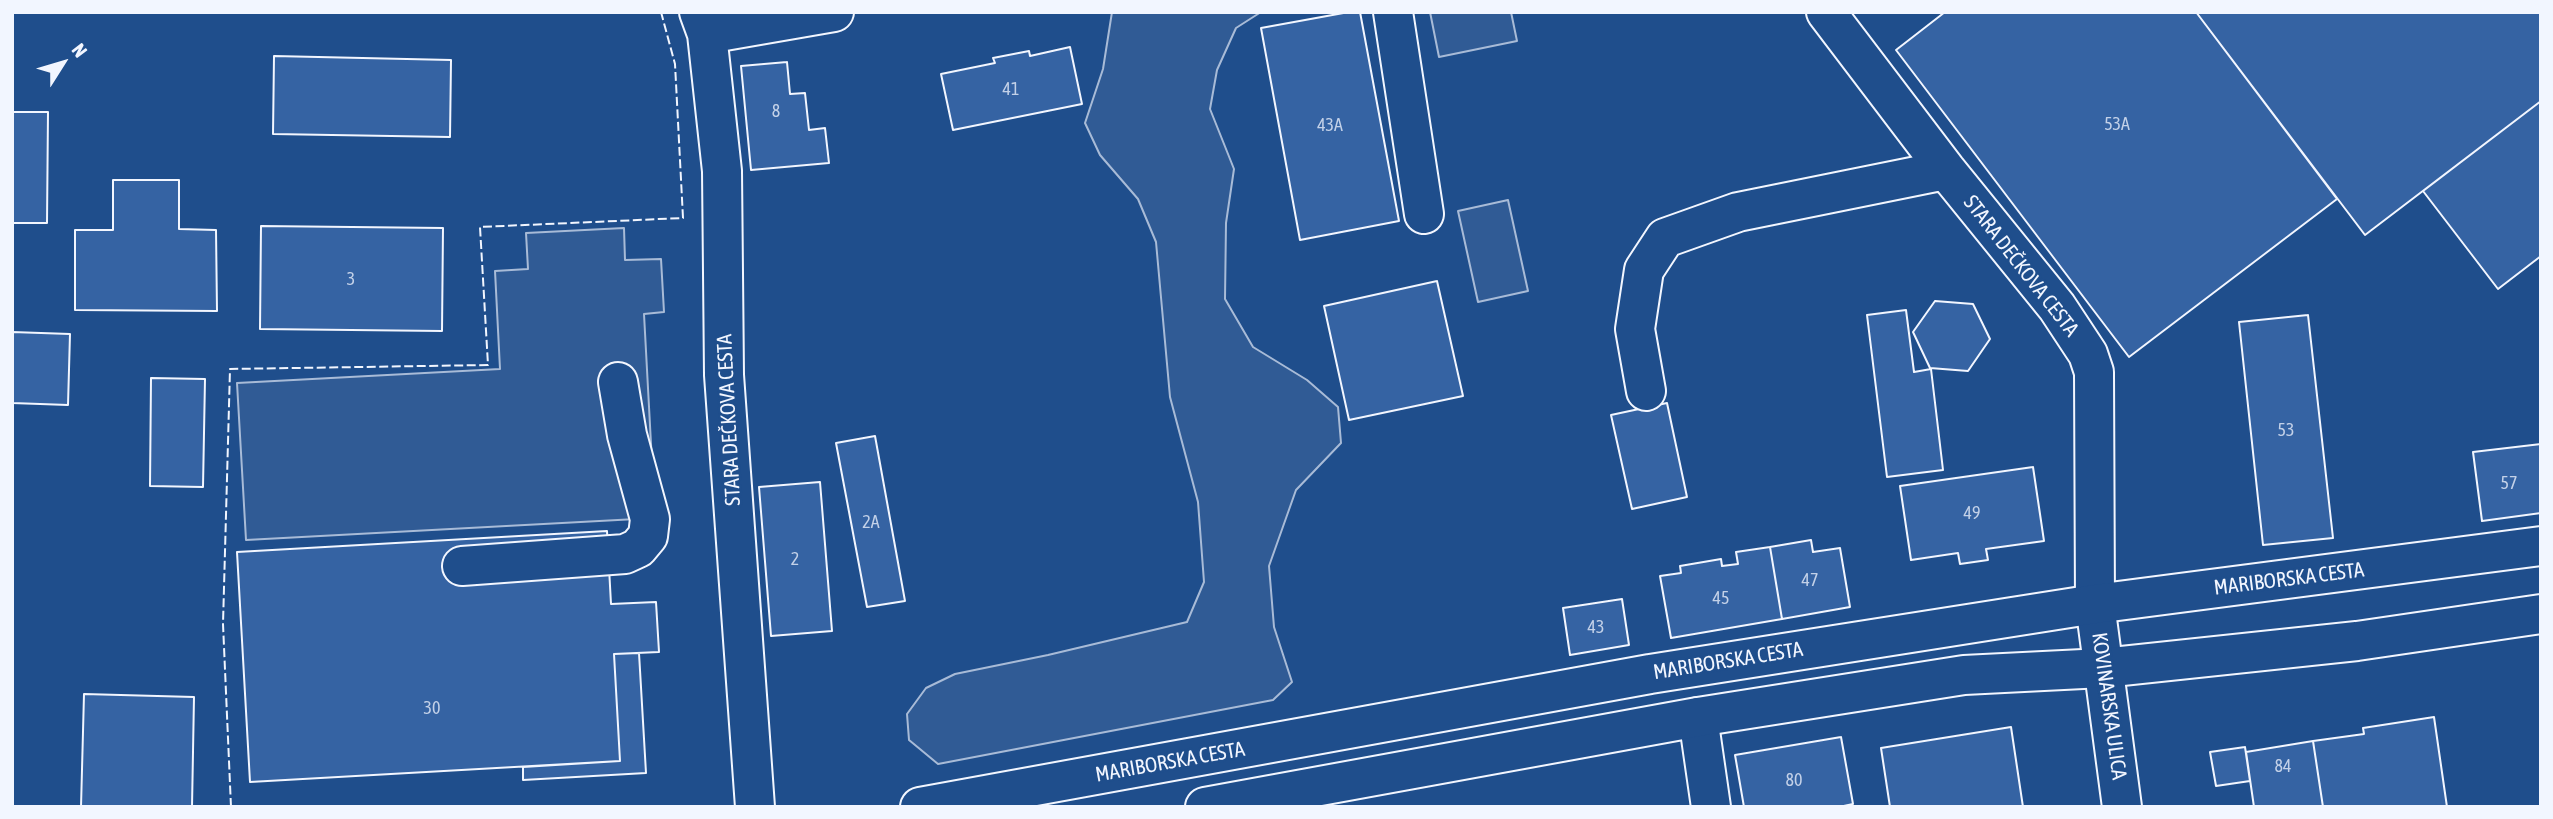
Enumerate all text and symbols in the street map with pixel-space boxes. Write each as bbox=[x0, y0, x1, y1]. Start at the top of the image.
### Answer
north arrow bbox=[28, 28, 98, 98]
text: N bbox=[68, 39, 92, 61]
house number: 41 bbox=[1003, 78, 1019, 100]
house number: 8 bbox=[772, 100, 780, 122]
house number: 53A bbox=[2104, 113, 2130, 135]
house number: 43A bbox=[1317, 114, 1343, 136]
street label: STARA DEČKOVA CESTA bbox=[1958, 190, 2084, 342]
house number: 3 bbox=[347, 268, 355, 290]
street label: STARA DEČKOVA CESTA bbox=[712, 333, 746, 507]
house number: 53 bbox=[2278, 419, 2294, 441]
house number: 57 bbox=[2501, 472, 2517, 494]
house number: 49 bbox=[1964, 502, 1980, 524]
house number: 2A bbox=[862, 511, 880, 533]
house number: 2 bbox=[791, 548, 799, 570]
street label: MARIBORSKA CESTA bbox=[2212, 557, 2366, 601]
house number: 47 bbox=[1802, 569, 1818, 591]
house number: 45 bbox=[1713, 587, 1729, 609]
house number: 43 bbox=[1588, 616, 1604, 638]
street label: KOVINARSKA ULICA bbox=[2086, 631, 2132, 781]
street label: MARIBORSKA CESTA bbox=[1651, 637, 1805, 685]
house number: 30 bbox=[424, 697, 440, 719]
street label: MARIBORSKA CESTA bbox=[1093, 736, 1247, 788]
house number: 84 bbox=[2275, 755, 2291, 777]
house number: 80 bbox=[1786, 769, 1802, 791]

